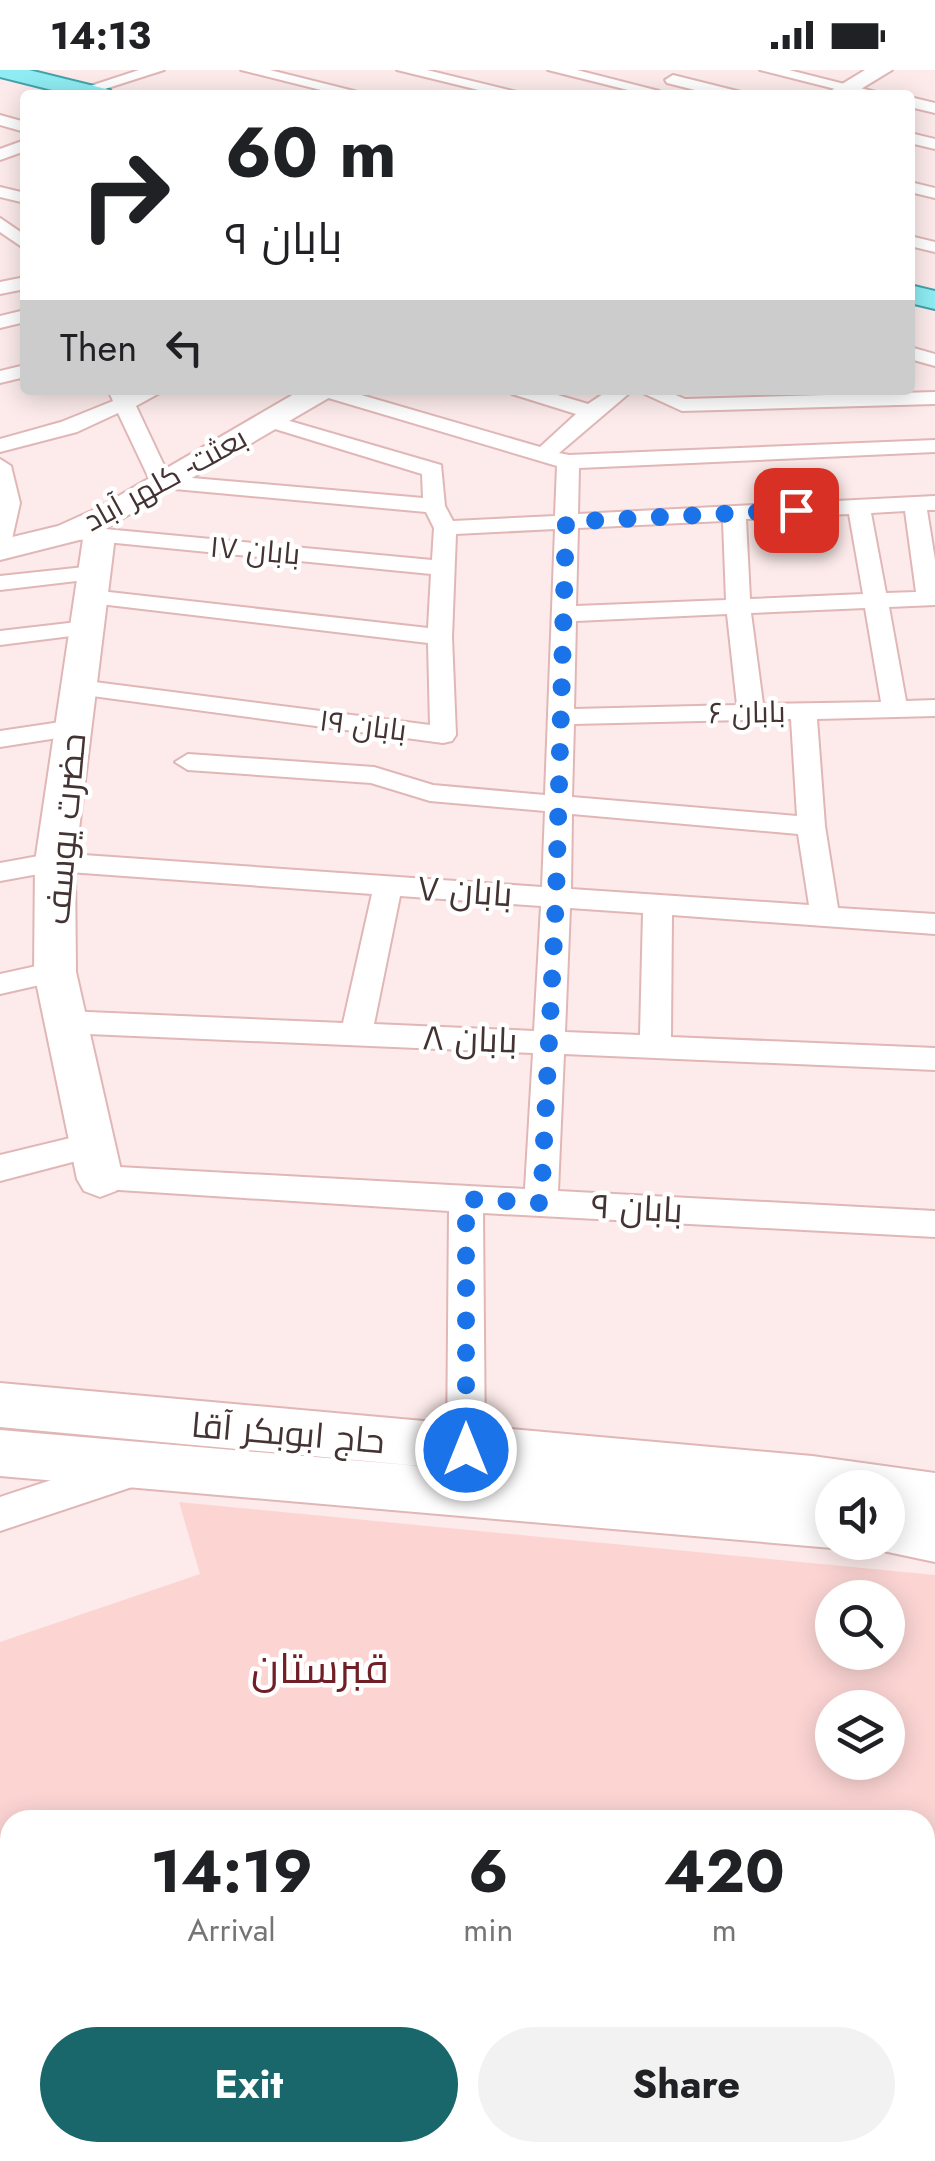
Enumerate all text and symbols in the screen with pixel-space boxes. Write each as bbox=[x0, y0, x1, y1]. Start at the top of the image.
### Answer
text: 14:13 bbox=[50, 8, 151, 63]
text: 60 m bbox=[225, 102, 397, 203]
icon: right bbox=[60, 130, 190, 260]
text: بابان ۹ bbox=[225, 206, 342, 271]
text: Then bbox=[60, 320, 137, 375]
icon: left bbox=[157, 320, 212, 375]
street label: بعثت- کلهر آباد bbox=[75, 416, 255, 542]
pin bbox=[754, 468, 839, 553]
icon: arrive bbox=[769, 483, 824, 538]
street label: بابان ۱۷ bbox=[208, 525, 302, 575]
street label: بابان ۶ bbox=[708, 690, 786, 734]
street label: بابان ۱۹ bbox=[317, 698, 409, 752]
street label: حضرت یوسف bbox=[32, 731, 98, 927]
street label: بابان ۷ bbox=[416, 863, 514, 919]
street label: بابان ۸ bbox=[422, 1012, 518, 1066]
street label: بابان ۹ bbox=[590, 1181, 684, 1235]
position arrow bbox=[414, 1398, 518, 1502]
street label: حاج ابوبکر آقا bbox=[189, 1400, 387, 1466]
map controls bbox=[815, 1470, 905, 1780]
button: sound bbox=[815, 1470, 905, 1560]
button: search bbox=[815, 1580, 905, 1670]
park label: قبرستان bbox=[251, 1638, 389, 1699]
button: layers bbox=[815, 1690, 905, 1780]
text: 14:19 bbox=[150, 1828, 313, 1915]
text: 6 bbox=[468, 1828, 508, 1915]
text: 420 bbox=[664, 1828, 785, 1915]
text: Arrival bbox=[187, 1907, 276, 1953]
text: min bbox=[463, 1907, 513, 1953]
text: m bbox=[712, 1907, 737, 1953]
button: Exit bbox=[40, 2027, 458, 2142]
button: Share bbox=[478, 2027, 895, 2142]

